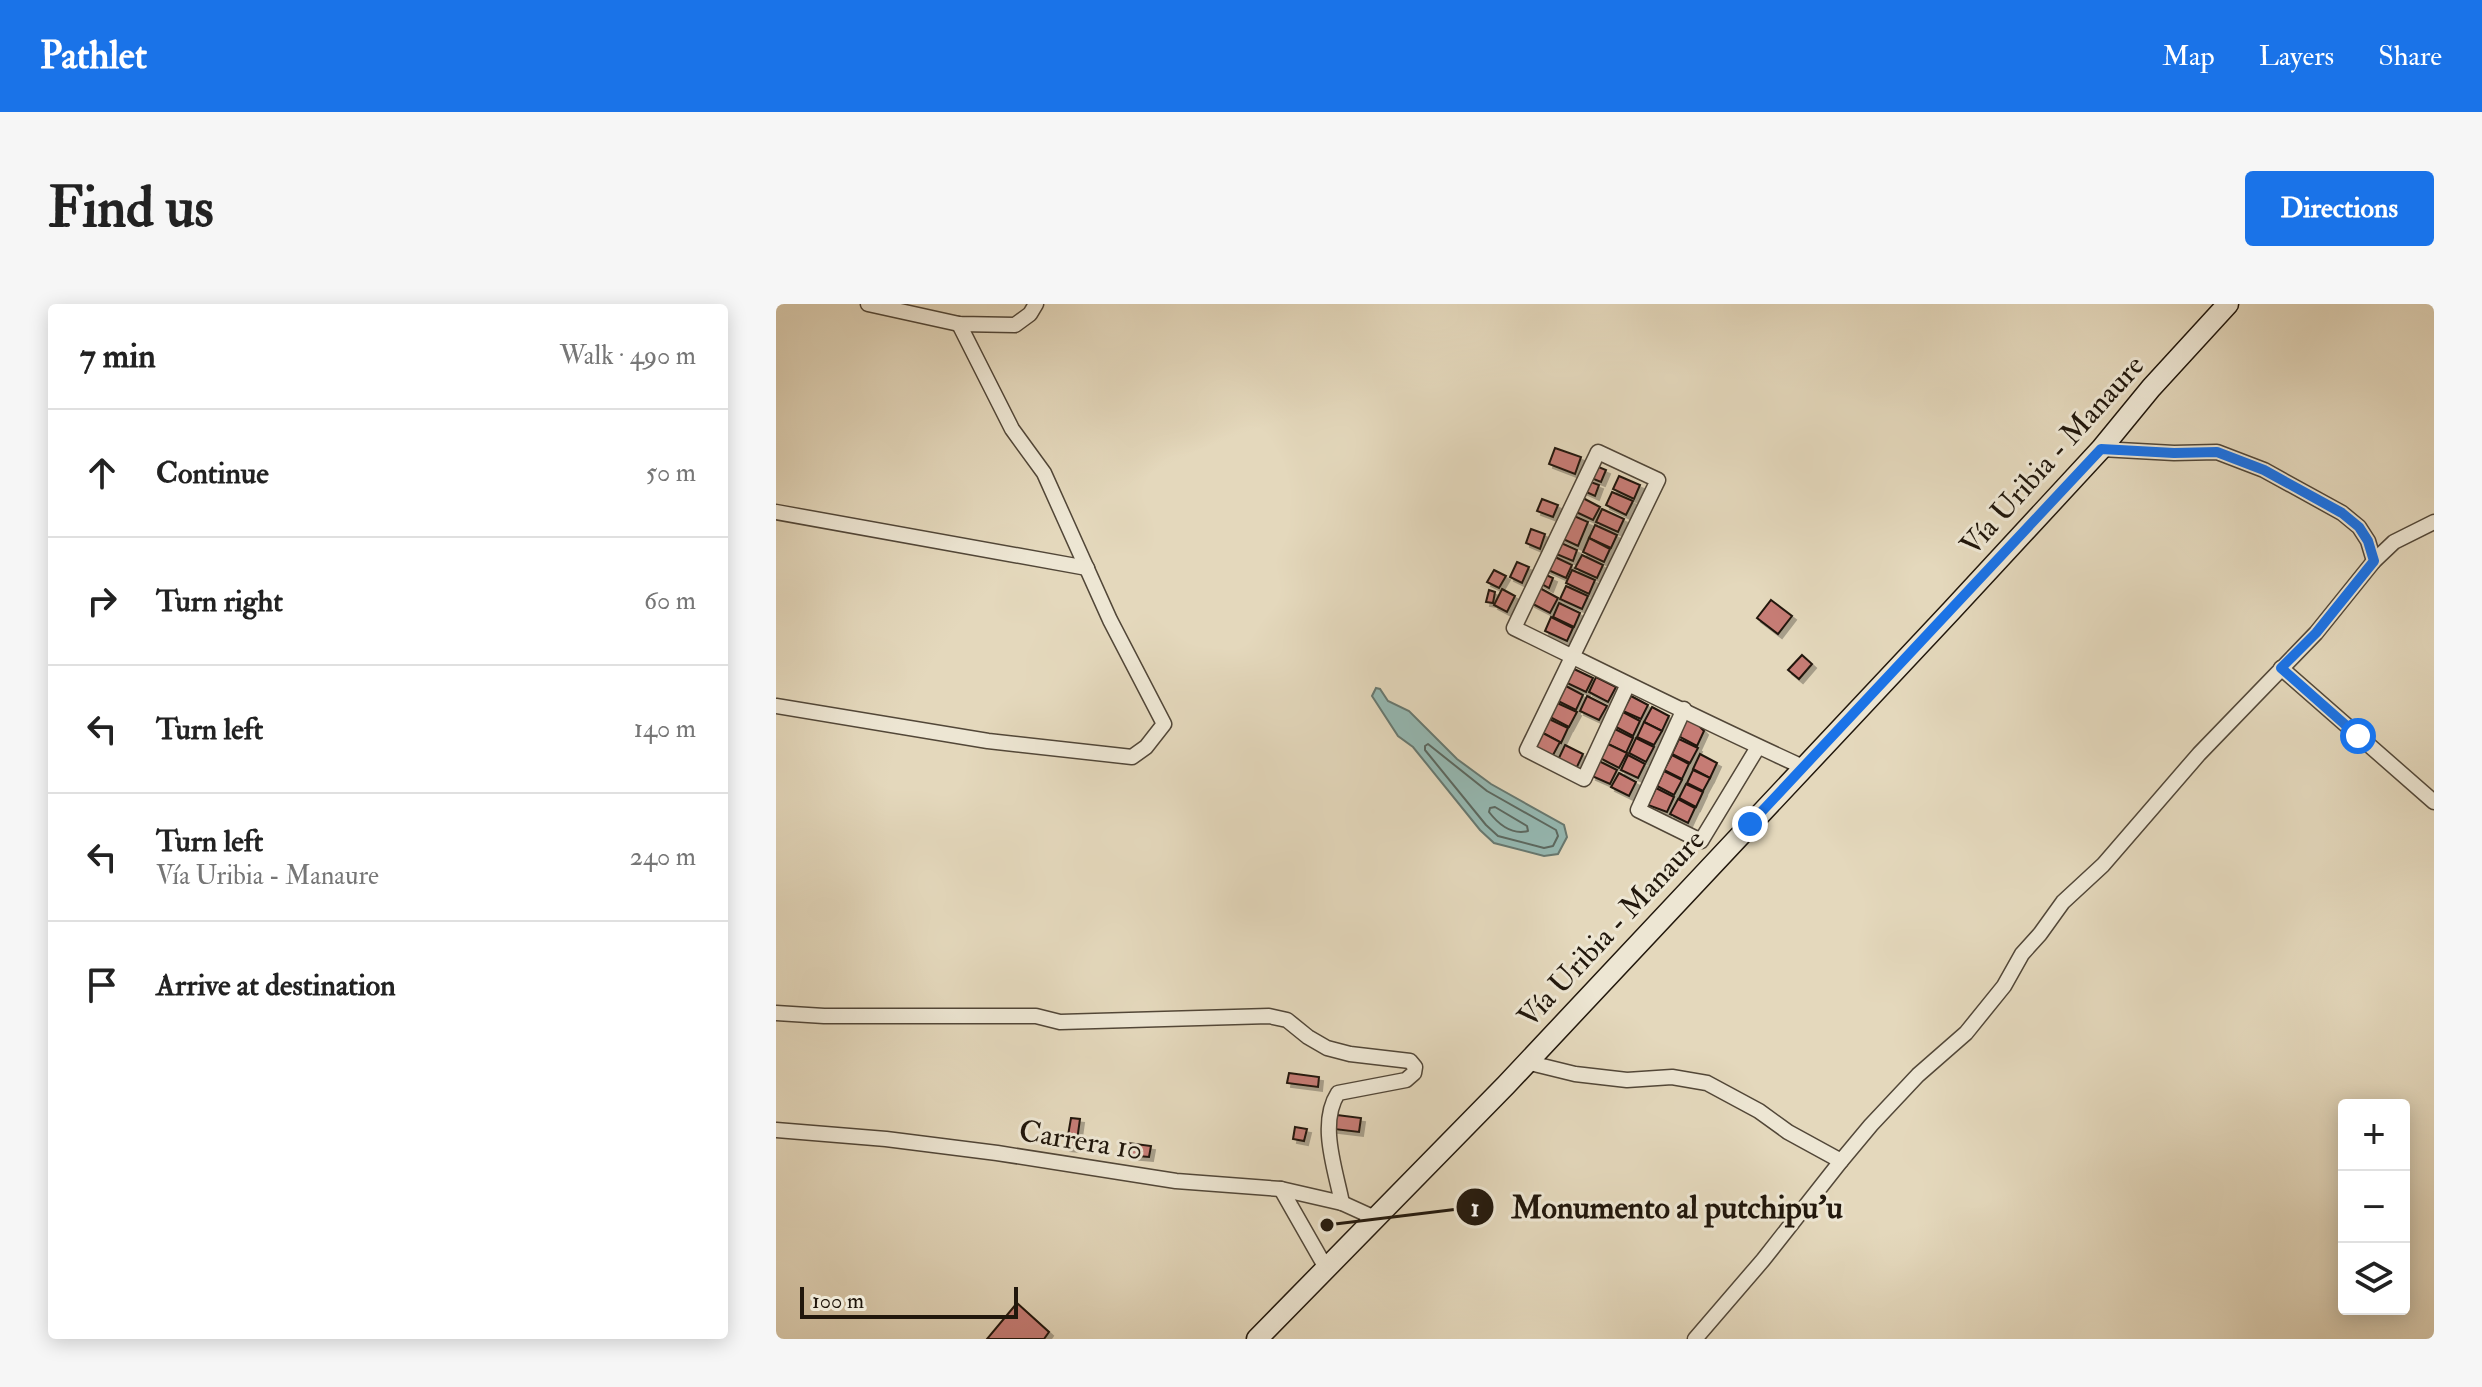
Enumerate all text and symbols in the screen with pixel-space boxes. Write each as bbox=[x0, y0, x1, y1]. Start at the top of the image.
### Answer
text: Pathlet bbox=[40, 32, 147, 80]
text: Map bbox=[2162, 39, 2215, 74]
text: Layers bbox=[2259, 39, 2334, 74]
text: Share bbox=[2378, 39, 2442, 74]
button: Directions bbox=[2245, 171, 2434, 246]
text: Find us bbox=[48, 173, 214, 244]
text: 7 min bbox=[80, 335, 156, 378]
text: Walk · 490 m bbox=[560, 340, 696, 372]
street label: Vía Uribia - Manaure bbox=[1953, 347, 2152, 563]
icon: ahead bbox=[80, 451, 124, 495]
text: Continue bbox=[156, 455, 269, 492]
text: 50 m bbox=[646, 457, 696, 489]
icon: right bbox=[80, 579, 124, 623]
text: Turn right bbox=[156, 583, 283, 620]
text: 60 m bbox=[644, 585, 696, 617]
icon: left bbox=[80, 707, 124, 751]
text: Turn left bbox=[156, 711, 263, 748]
text: 140 m bbox=[634, 713, 696, 745]
route start bbox=[2340, 718, 2376, 754]
route end bbox=[1732, 806, 1768, 842]
street label: Vía Uribia - Manaure bbox=[1510, 822, 1713, 1035]
text: Turn left bbox=[156, 823, 263, 860]
icon: left bbox=[80, 835, 124, 879]
text: 240 m bbox=[630, 841, 696, 873]
text: Vía Uribia - Manaure bbox=[156, 860, 379, 892]
icon: arrive bbox=[80, 963, 124, 1007]
text: Arrive at destination bbox=[156, 967, 396, 1004]
map controls bbox=[2338, 1099, 2410, 1315]
button: + bbox=[2338, 1099, 2410, 1171]
street label: Carrera 10 bbox=[1016, 1112, 1145, 1169]
button: − bbox=[2338, 1171, 2410, 1243]
callout: Monumento al putchipu'u bbox=[1455, 1179, 1859, 1235]
text: Monumento al putchipu'u bbox=[1510, 1188, 1843, 1228]
text: 1 bbox=[1471, 1193, 1479, 1224]
button: layers bbox=[2338, 1243, 2410, 1315]
scale bar bbox=[800, 1283, 1018, 1319]
text: 100 m bbox=[812, 1287, 864, 1315]

